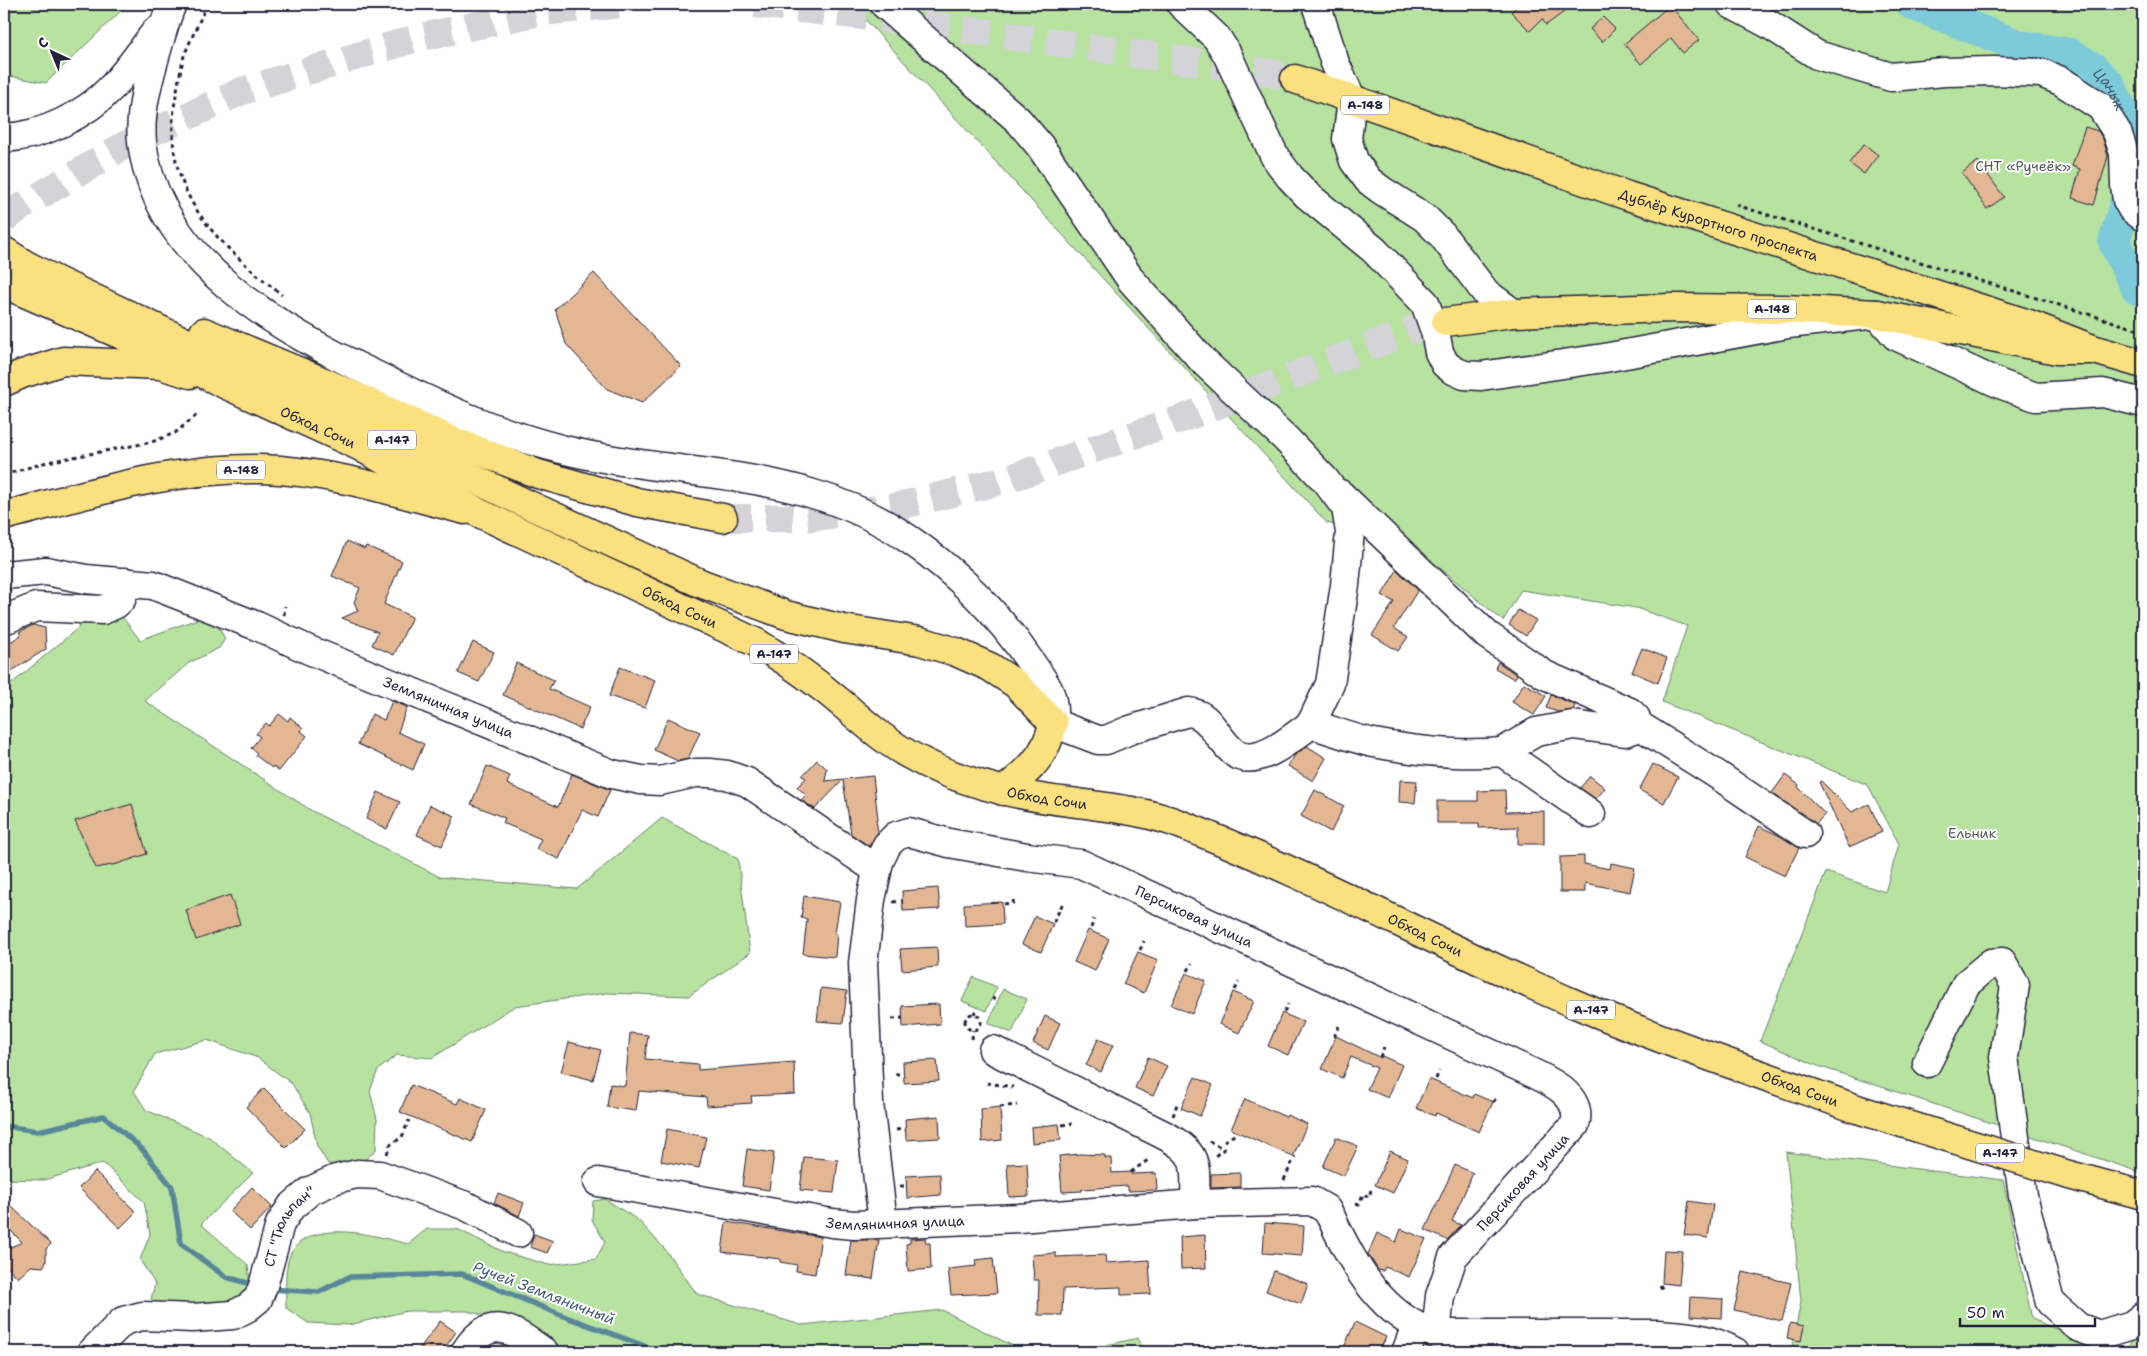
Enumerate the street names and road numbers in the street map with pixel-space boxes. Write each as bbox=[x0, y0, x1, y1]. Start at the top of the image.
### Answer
road number: А-148 bbox=[1341, 96, 1389, 114]
street label: Дублёр Курортного проспекта bbox=[1617, 185, 1821, 265]
road number: А-148 bbox=[1748, 300, 1796, 318]
street label: Обход Сочи bbox=[277, 402, 358, 452]
road number: А-147 bbox=[368, 430, 416, 450]
road number: А-148 bbox=[217, 460, 265, 480]
street label: Обход Сочи bbox=[639, 581, 720, 632]
road number: А-147 bbox=[750, 644, 798, 664]
street label: Земляничная улица bbox=[381, 672, 516, 742]
street label: Обход Сочи bbox=[1005, 783, 1088, 813]
street label: Персиковая улица bbox=[1132, 881, 1256, 951]
street label: Обход Сочи bbox=[1385, 909, 1466, 960]
road number: А-147 bbox=[1567, 1000, 1615, 1020]
street label: Обход Сочи bbox=[1759, 1067, 1841, 1111]
street label: Персиковая улица bbox=[1473, 1129, 1573, 1235]
road number: А-147 bbox=[1976, 1144, 2024, 1162]
street label: СТ "Тюльпан" bbox=[260, 1181, 317, 1269]
street label: Земляничная улица bbox=[825, 1211, 965, 1234]

